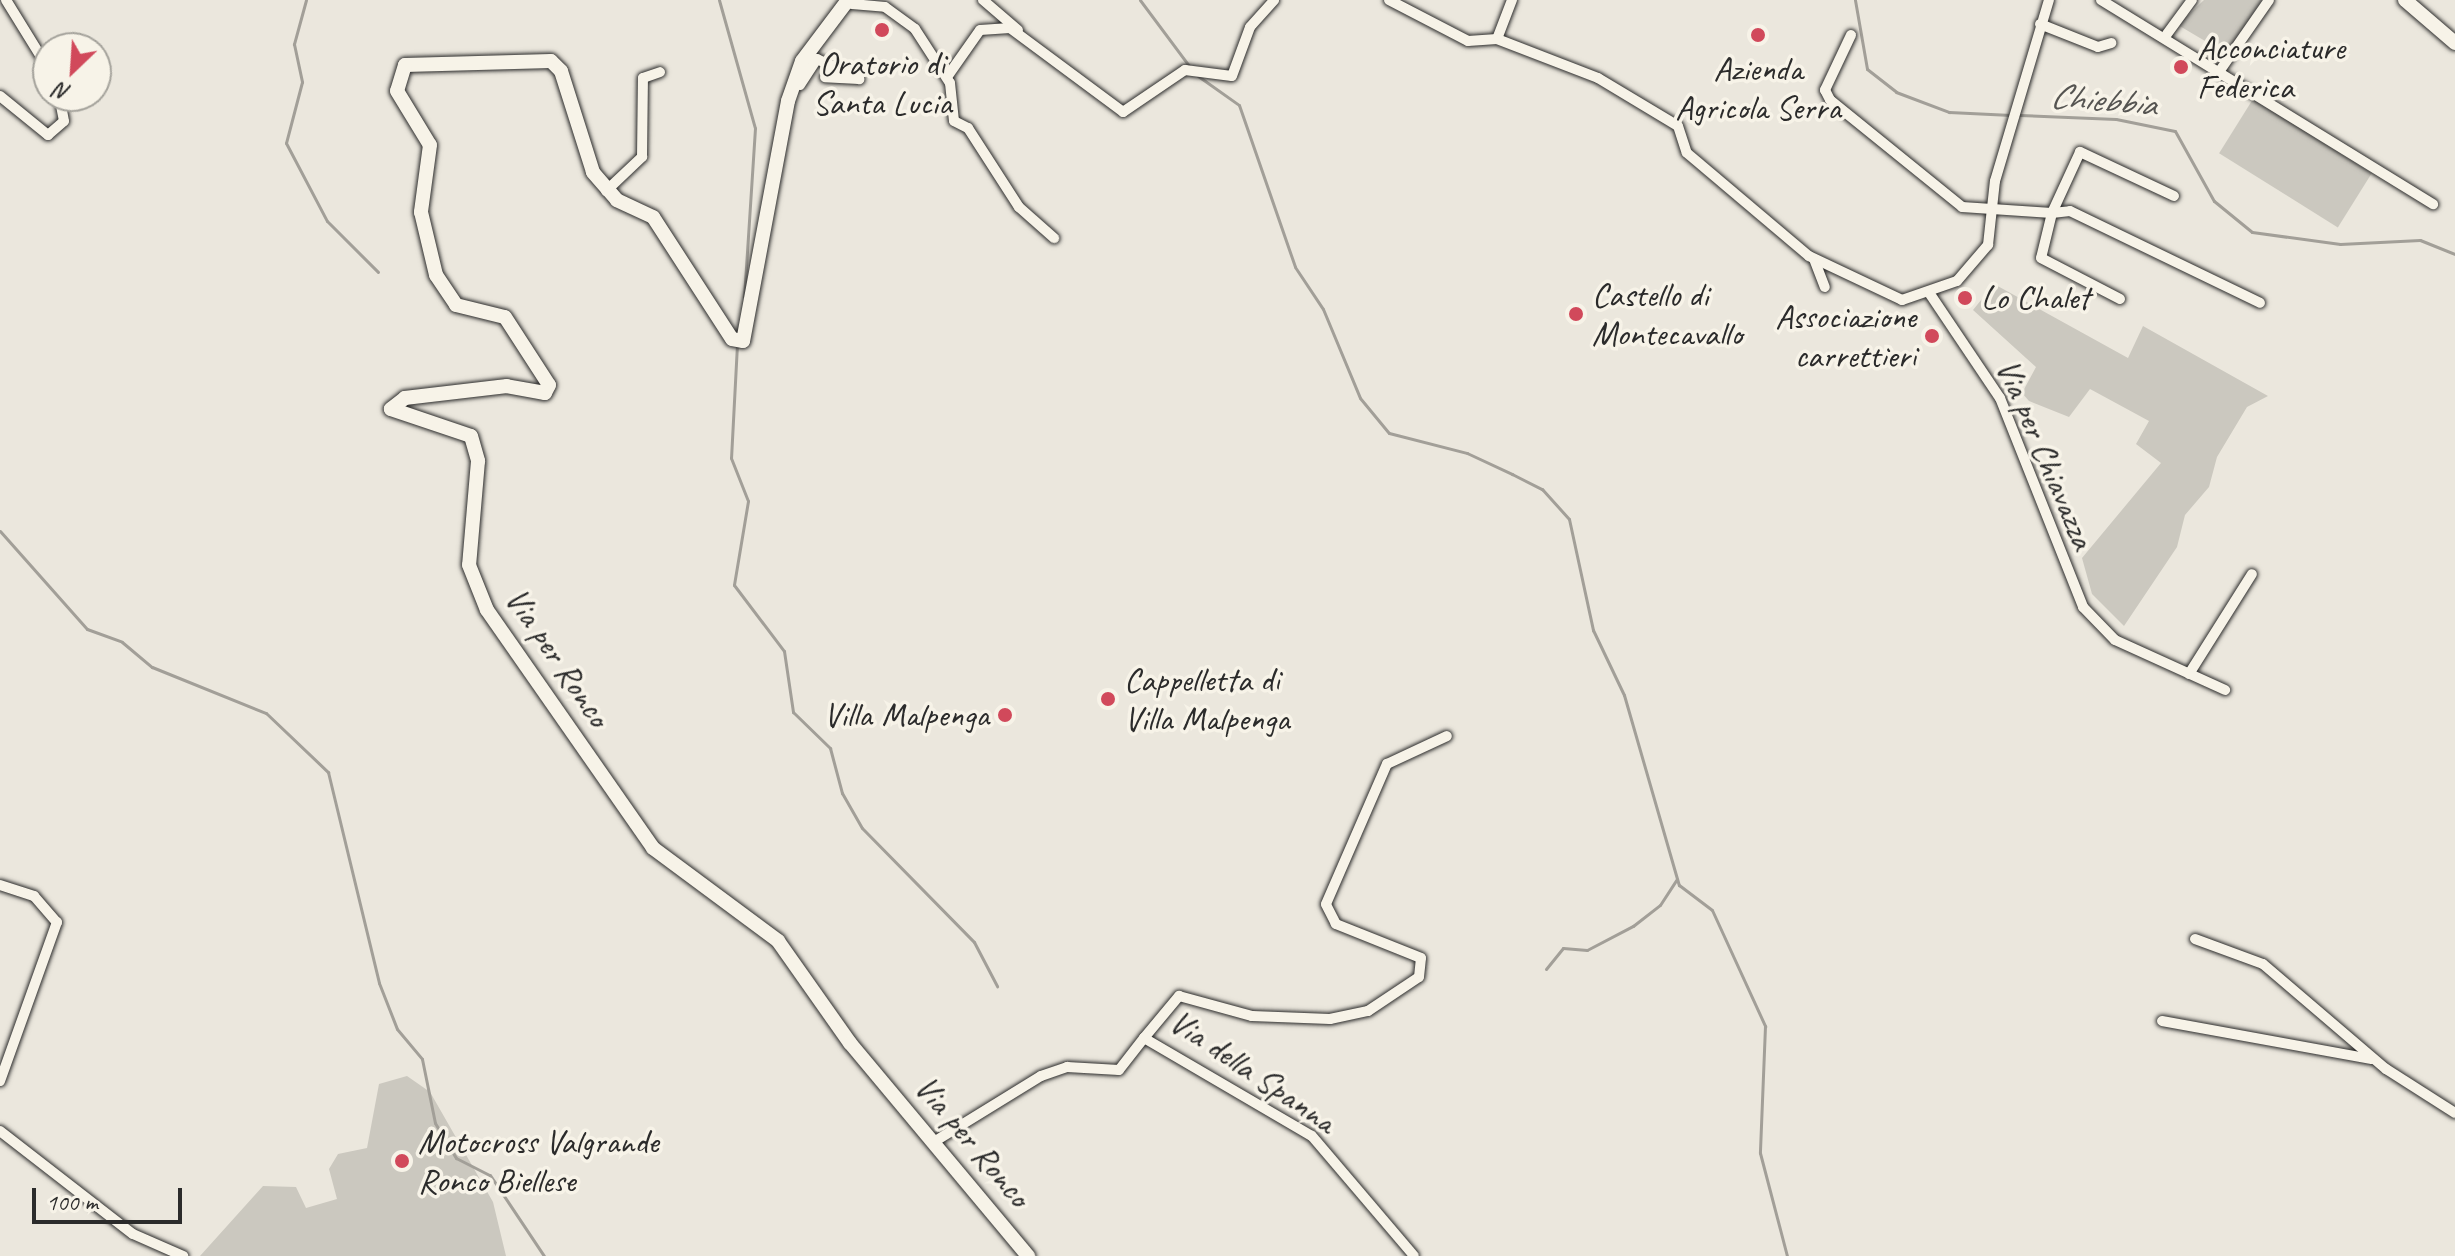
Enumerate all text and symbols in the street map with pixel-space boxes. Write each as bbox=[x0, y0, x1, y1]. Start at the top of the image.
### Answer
marker: Oratorio di Santa Lucia bbox=[873, 21, 891, 39]
marker: Azienda Agricola Serra bbox=[1749, 26, 1767, 44]
place label: Acconciature Federica bbox=[2197, 27, 2345, 106]
north arrow bbox=[32, 32, 112, 112]
place label: Oratorio di Santa Lucia bbox=[813, 43, 951, 122]
place label: Azienda Agricola Serra bbox=[1675, 48, 1841, 128]
marker: Acconciature Federica bbox=[2172, 58, 2190, 76]
water label: Chiebbia bbox=[2048, 74, 2158, 126]
text: N bbox=[51, 76, 75, 108]
place label: Castello di Montecavallo bbox=[1592, 274, 1742, 354]
place label: Lo Chalet bbox=[1981, 278, 2090, 318]
marker: Lo Chalet bbox=[1956, 289, 1974, 307]
place label: Associazione carrettieri bbox=[1775, 296, 1916, 376]
marker: Castello di Montecavallo bbox=[1567, 305, 1585, 323]
marker: Associazione carrettieri bbox=[1923, 327, 1941, 345]
street label: Via per Chiavazza bbox=[1988, 353, 2104, 555]
street label: Via per Ronco bbox=[497, 580, 619, 734]
place label: Cappelletta di Villa Malpenga bbox=[1124, 659, 1291, 738]
marker: Cappelletta di Villa Malpenga bbox=[1099, 690, 1117, 708]
place label: Villa Malpenga bbox=[822, 695, 989, 735]
marker: Villa Malpenga bbox=[996, 706, 1014, 724]
street label: Via della Spanna bbox=[1162, 1001, 1344, 1141]
street label: Via per Ronco bbox=[906, 1067, 1040, 1215]
place label: Motocross Valgrande Ronco Biellese bbox=[418, 1121, 659, 1200]
marker: Motocross Valgrande Ronco Biellese bbox=[393, 1152, 411, 1170]
scale bar bbox=[36, 1172, 186, 1222]
text: 100 m bbox=[46, 1187, 98, 1217]

